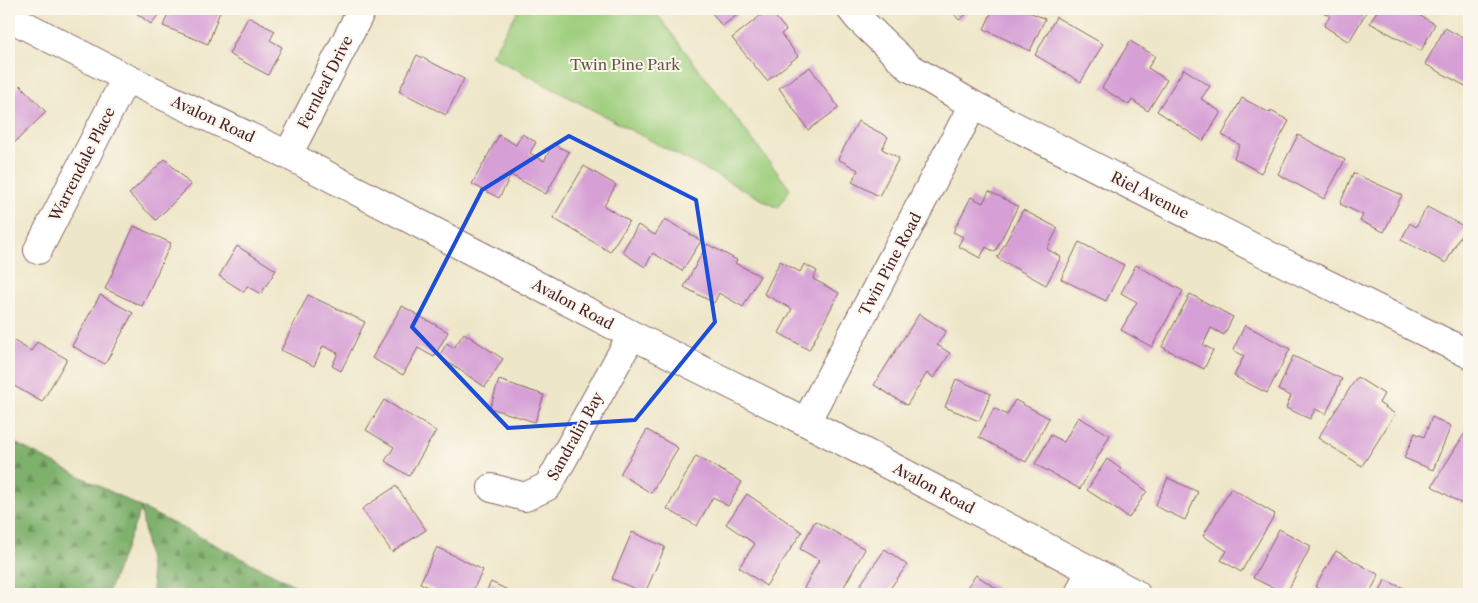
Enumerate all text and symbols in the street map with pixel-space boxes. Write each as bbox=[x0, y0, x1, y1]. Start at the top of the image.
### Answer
street label: Fernleaf Drive bbox=[293, 32, 357, 132]
park label: Twin Pine Park bbox=[570, 55, 681, 74]
street label: Avalon Road bbox=[167, 91, 258, 147]
street label: Warrendale Place bbox=[45, 104, 119, 225]
street label: Riel Avenue bbox=[1108, 167, 1192, 223]
street label: Twin Pine Road bbox=[855, 209, 925, 319]
street label: Avalon Road bbox=[528, 274, 617, 333]
street label: Sandralin Bay bbox=[543, 388, 607, 484]
street label: Avalon Road bbox=[889, 458, 978, 517]

